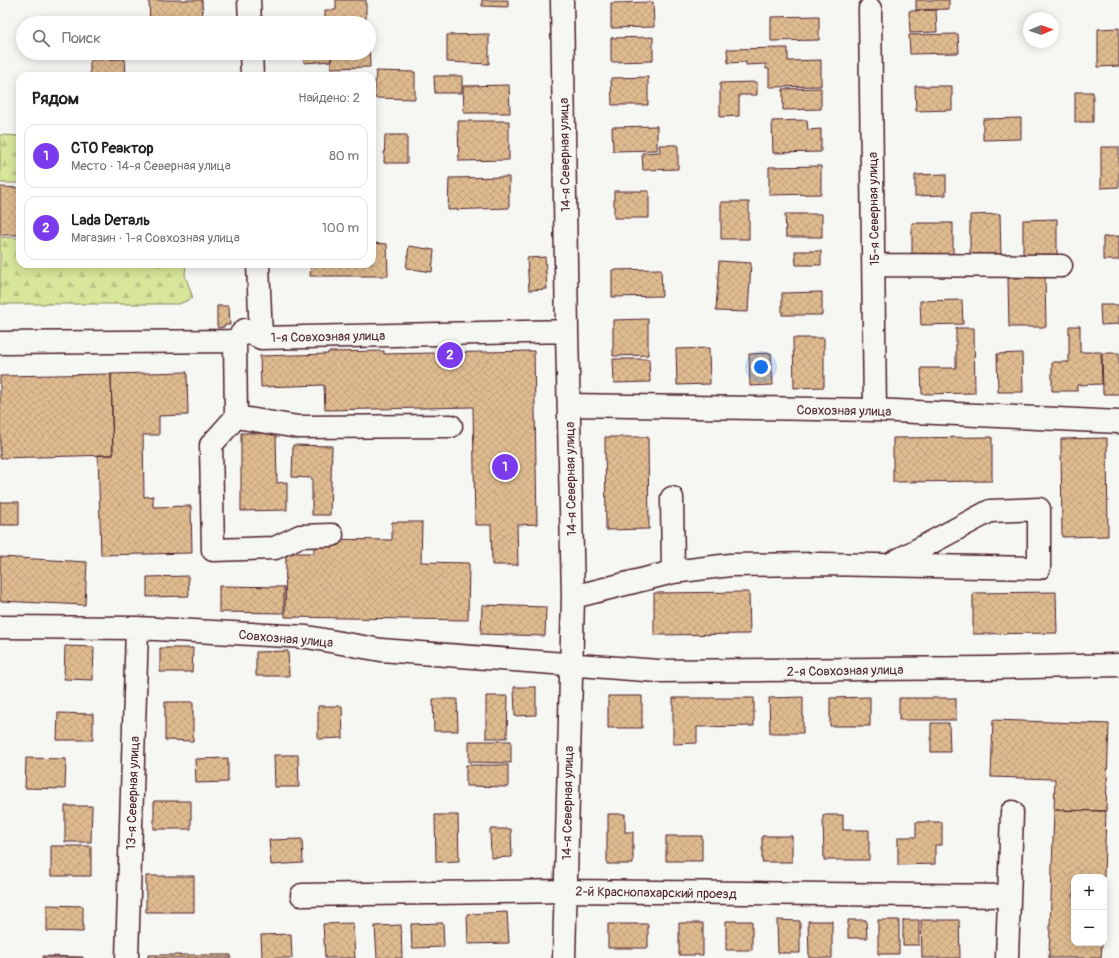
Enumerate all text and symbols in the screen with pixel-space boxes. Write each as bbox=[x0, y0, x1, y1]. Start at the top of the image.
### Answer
north arrow bbox=[1023, 12, 1059, 48]
search box bbox=[16, 16, 376, 60]
icon: search bbox=[30, 27, 52, 49]
text: Поиск bbox=[62, 29, 101, 48]
text: Рядом bbox=[32, 88, 79, 109]
text: Найдено: 2 bbox=[298, 90, 360, 106]
street label: 14-я Северная улица bbox=[556, 98, 574, 212]
text: СТО Реактор bbox=[71, 139, 154, 158]
text: 1 bbox=[43, 148, 49, 164]
text: 80 m bbox=[329, 148, 359, 164]
street label: 15-я Северная улица bbox=[865, 152, 883, 266]
text: Место · 14-я Северная улица bbox=[71, 158, 231, 174]
text: Lada Dеталь bbox=[71, 211, 150, 230]
text: 2 bbox=[42, 220, 50, 236]
text: 100 m bbox=[322, 220, 359, 236]
text: Магазин · 1-я Совхозная улица bbox=[71, 230, 240, 246]
street label: 1-я Совхозная улица bbox=[271, 328, 385, 346]
pin: 2 bbox=[437, 340, 463, 370]
your location bbox=[751, 357, 771, 377]
street label: Совхозная улица bbox=[796, 402, 892, 420]
street label: 14-я Северная улица bbox=[562, 422, 580, 536]
pin: 1 bbox=[492, 452, 518, 482]
street label: Совхозная улица bbox=[238, 627, 334, 651]
street label: 2-я Совхозная улица bbox=[787, 662, 904, 680]
street label: 13-я Северная улица bbox=[123, 736, 143, 850]
street label: 14-я Северная улица bbox=[559, 746, 577, 860]
map controls bbox=[1071, 874, 1107, 946]
button: + bbox=[1071, 874, 1107, 910]
street label: 2-й Краснопахарский проезд bbox=[575, 884, 737, 902]
button: − bbox=[1071, 910, 1107, 946]

